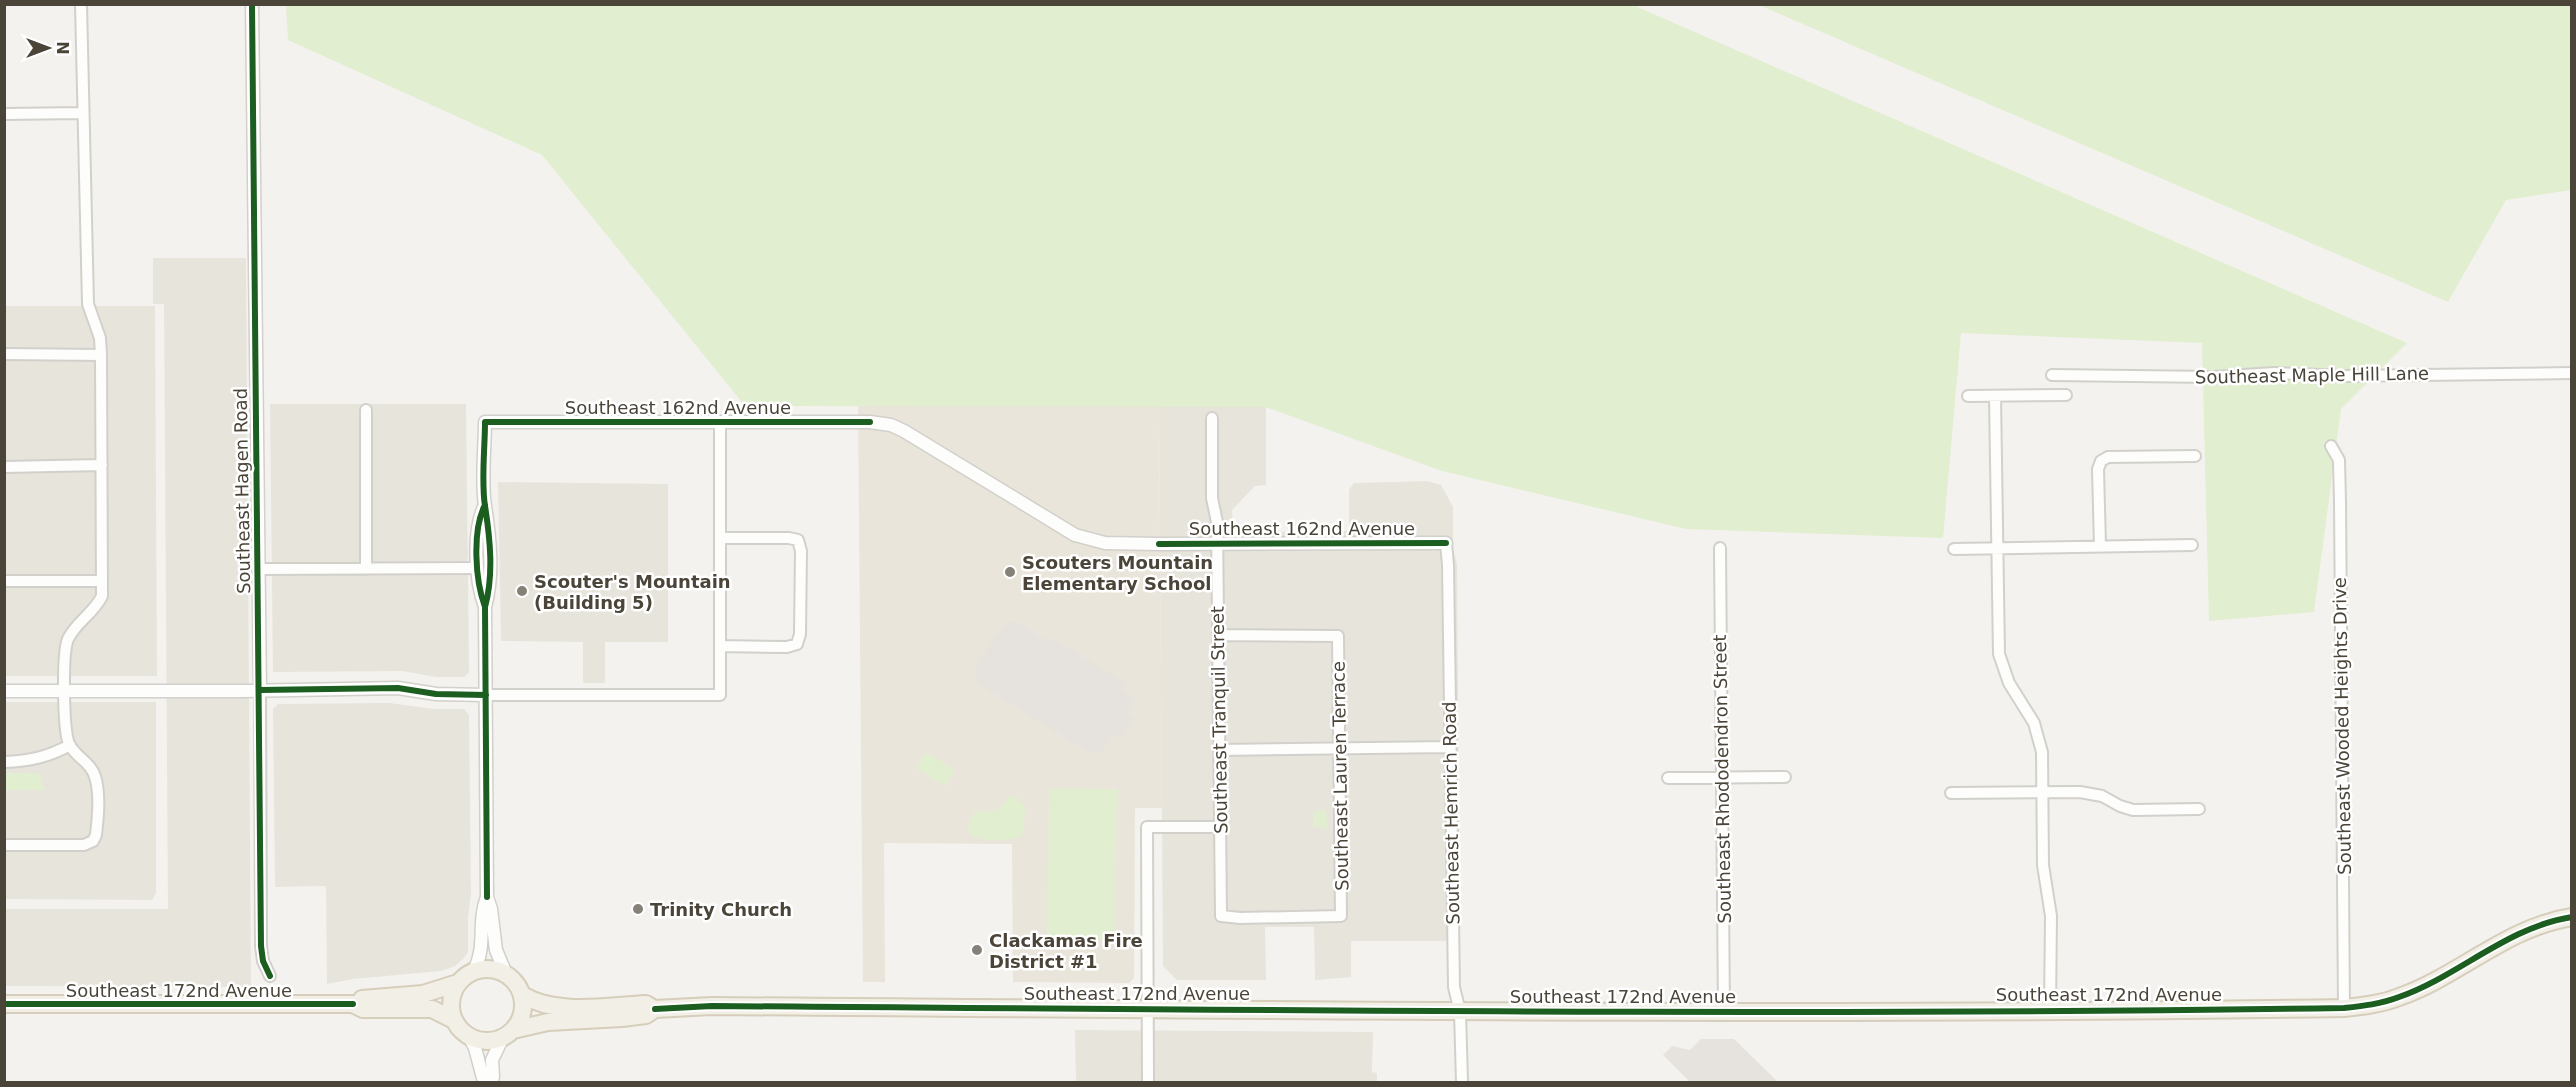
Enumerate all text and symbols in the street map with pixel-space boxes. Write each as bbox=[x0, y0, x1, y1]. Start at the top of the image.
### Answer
north arrow bbox=[18, 18, 78, 78]
text: N bbox=[53, 41, 72, 55]
street label: Southeast Maple Hill Lane bbox=[2195, 362, 2429, 388]
street label: Southeast Hagen Road bbox=[230, 388, 254, 594]
street label: Southeast 162nd Avenue bbox=[565, 397, 791, 418]
street label: Southeast 162nd Avenue bbox=[1189, 518, 1415, 539]
place label: Scouters Mountain Elementary School bbox=[1022, 552, 1213, 594]
marker: Scouters Mountain Elementary School bbox=[1003, 565, 1017, 579]
place label: Scouter's Mountain (Building 5) bbox=[534, 571, 731, 613]
street label: Southeast Wooded Heights Drive bbox=[2329, 577, 2355, 875]
marker: Scouter's Mountain (Building 5) bbox=[515, 584, 529, 598]
street label: Southeast Tranquil Street bbox=[1207, 606, 1231, 834]
street label: Southeast Rhododendron Street bbox=[1709, 634, 1735, 924]
street label: Southeast Lauren Terrace bbox=[1327, 661, 1353, 891]
street label: Southeast Hemrich Road bbox=[1439, 701, 1463, 925]
place label: Trinity Church bbox=[650, 899, 792, 920]
marker: Trinity Church bbox=[631, 902, 645, 916]
place label: Clackamas Fire District #1 bbox=[989, 930, 1143, 972]
marker: Clackamas Fire District #1 bbox=[970, 943, 984, 957]
street label: Southeast 172nd Avenue bbox=[66, 980, 292, 1001]
street label: Southeast 172nd Avenue bbox=[1024, 983, 1250, 1004]
street label: Southeast 172nd Avenue bbox=[1996, 984, 2222, 1005]
street label: Southeast 172nd Avenue bbox=[1510, 986, 1736, 1007]

